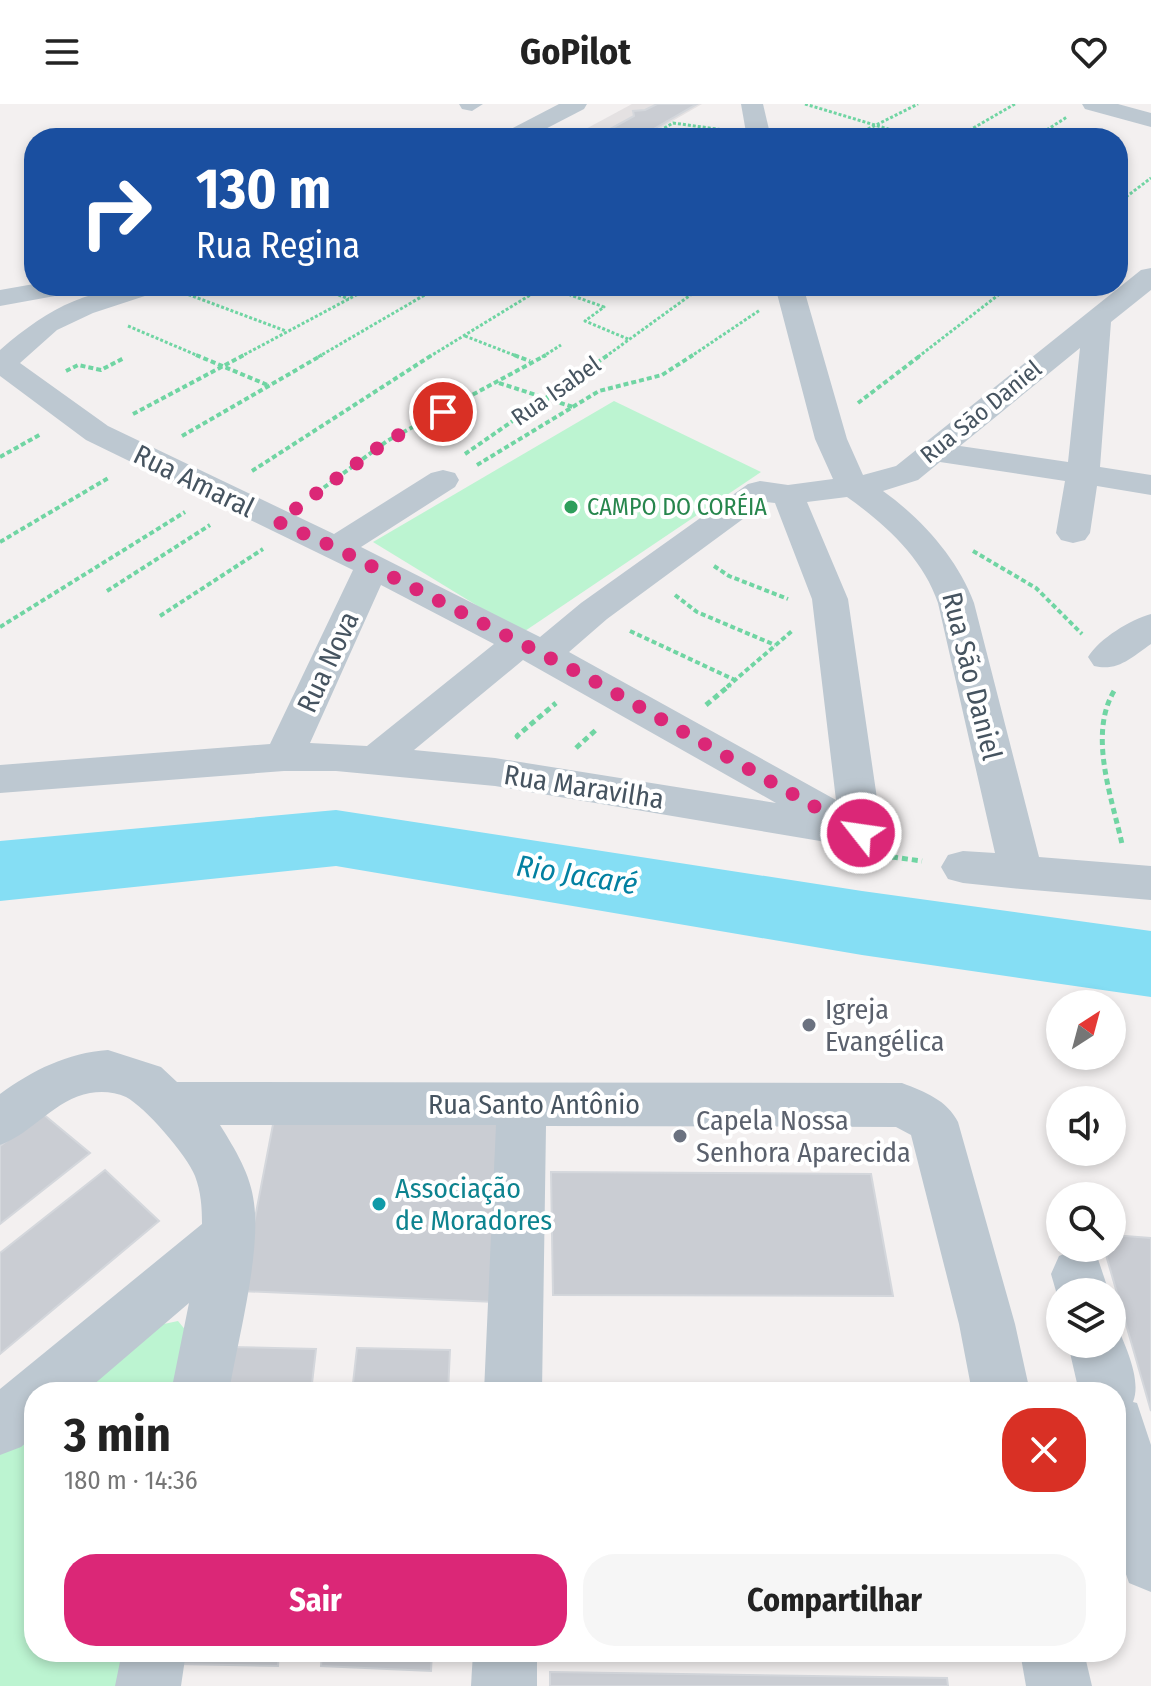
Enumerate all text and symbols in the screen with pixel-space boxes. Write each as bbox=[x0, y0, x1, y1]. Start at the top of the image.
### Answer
icon: menu bbox=[40, 30, 84, 74]
text: GoPilot bbox=[520, 30, 631, 74]
icon: heart bbox=[1067, 30, 1111, 74]
text: 130 m bbox=[196, 156, 331, 223]
icon: right bbox=[64, 160, 168, 264]
text: Rua Regina bbox=[196, 224, 360, 268]
street label: Rua Isabel bbox=[506, 350, 606, 432]
street label: Rua Sāo Daniel bbox=[915, 355, 1047, 469]
pin bbox=[409, 378, 477, 446]
icon: arrive bbox=[421, 390, 465, 434]
street label: Rua Amaral bbox=[128, 438, 260, 524]
place label: CAMPO DO CORÉIA bbox=[587, 492, 767, 521]
marker: CAMPO DO CORÉIA bbox=[562, 498, 580, 516]
street label: Rua São Daniel bbox=[935, 589, 1009, 763]
street label: Rua Nova bbox=[290, 606, 366, 718]
street label: Rua Maravilha bbox=[502, 758, 666, 816]
position arrow bbox=[819, 791, 903, 875]
water label: Rio Jacaré bbox=[514, 848, 640, 902]
north arrow bbox=[1046, 990, 1126, 1070]
map controls bbox=[1046, 990, 1126, 1358]
place label: Igreja Evangélica bbox=[825, 993, 945, 1058]
marker: Igreja Evangélica bbox=[800, 1016, 818, 1034]
button: sound bbox=[1046, 1086, 1126, 1166]
street label: Rua Santo Antônio bbox=[428, 1088, 640, 1121]
place label: Capela Nossa Senhora Aparecida bbox=[696, 1104, 911, 1169]
marker: Capela Nossa Senhora Aparecida bbox=[671, 1127, 689, 1145]
place label: Associação de Moradores bbox=[395, 1172, 552, 1237]
button: search bbox=[1046, 1182, 1126, 1262]
marker: Associação de Moradores bbox=[370, 1195, 388, 1213]
button: layers bbox=[1046, 1278, 1126, 1358]
text: 3 min bbox=[64, 1406, 171, 1464]
button: close bbox=[1002, 1408, 1086, 1492]
text: 180 m · 14:36 bbox=[64, 1465, 198, 1496]
button: Sair bbox=[64, 1554, 567, 1646]
button: Compartilhar bbox=[583, 1554, 1086, 1646]

